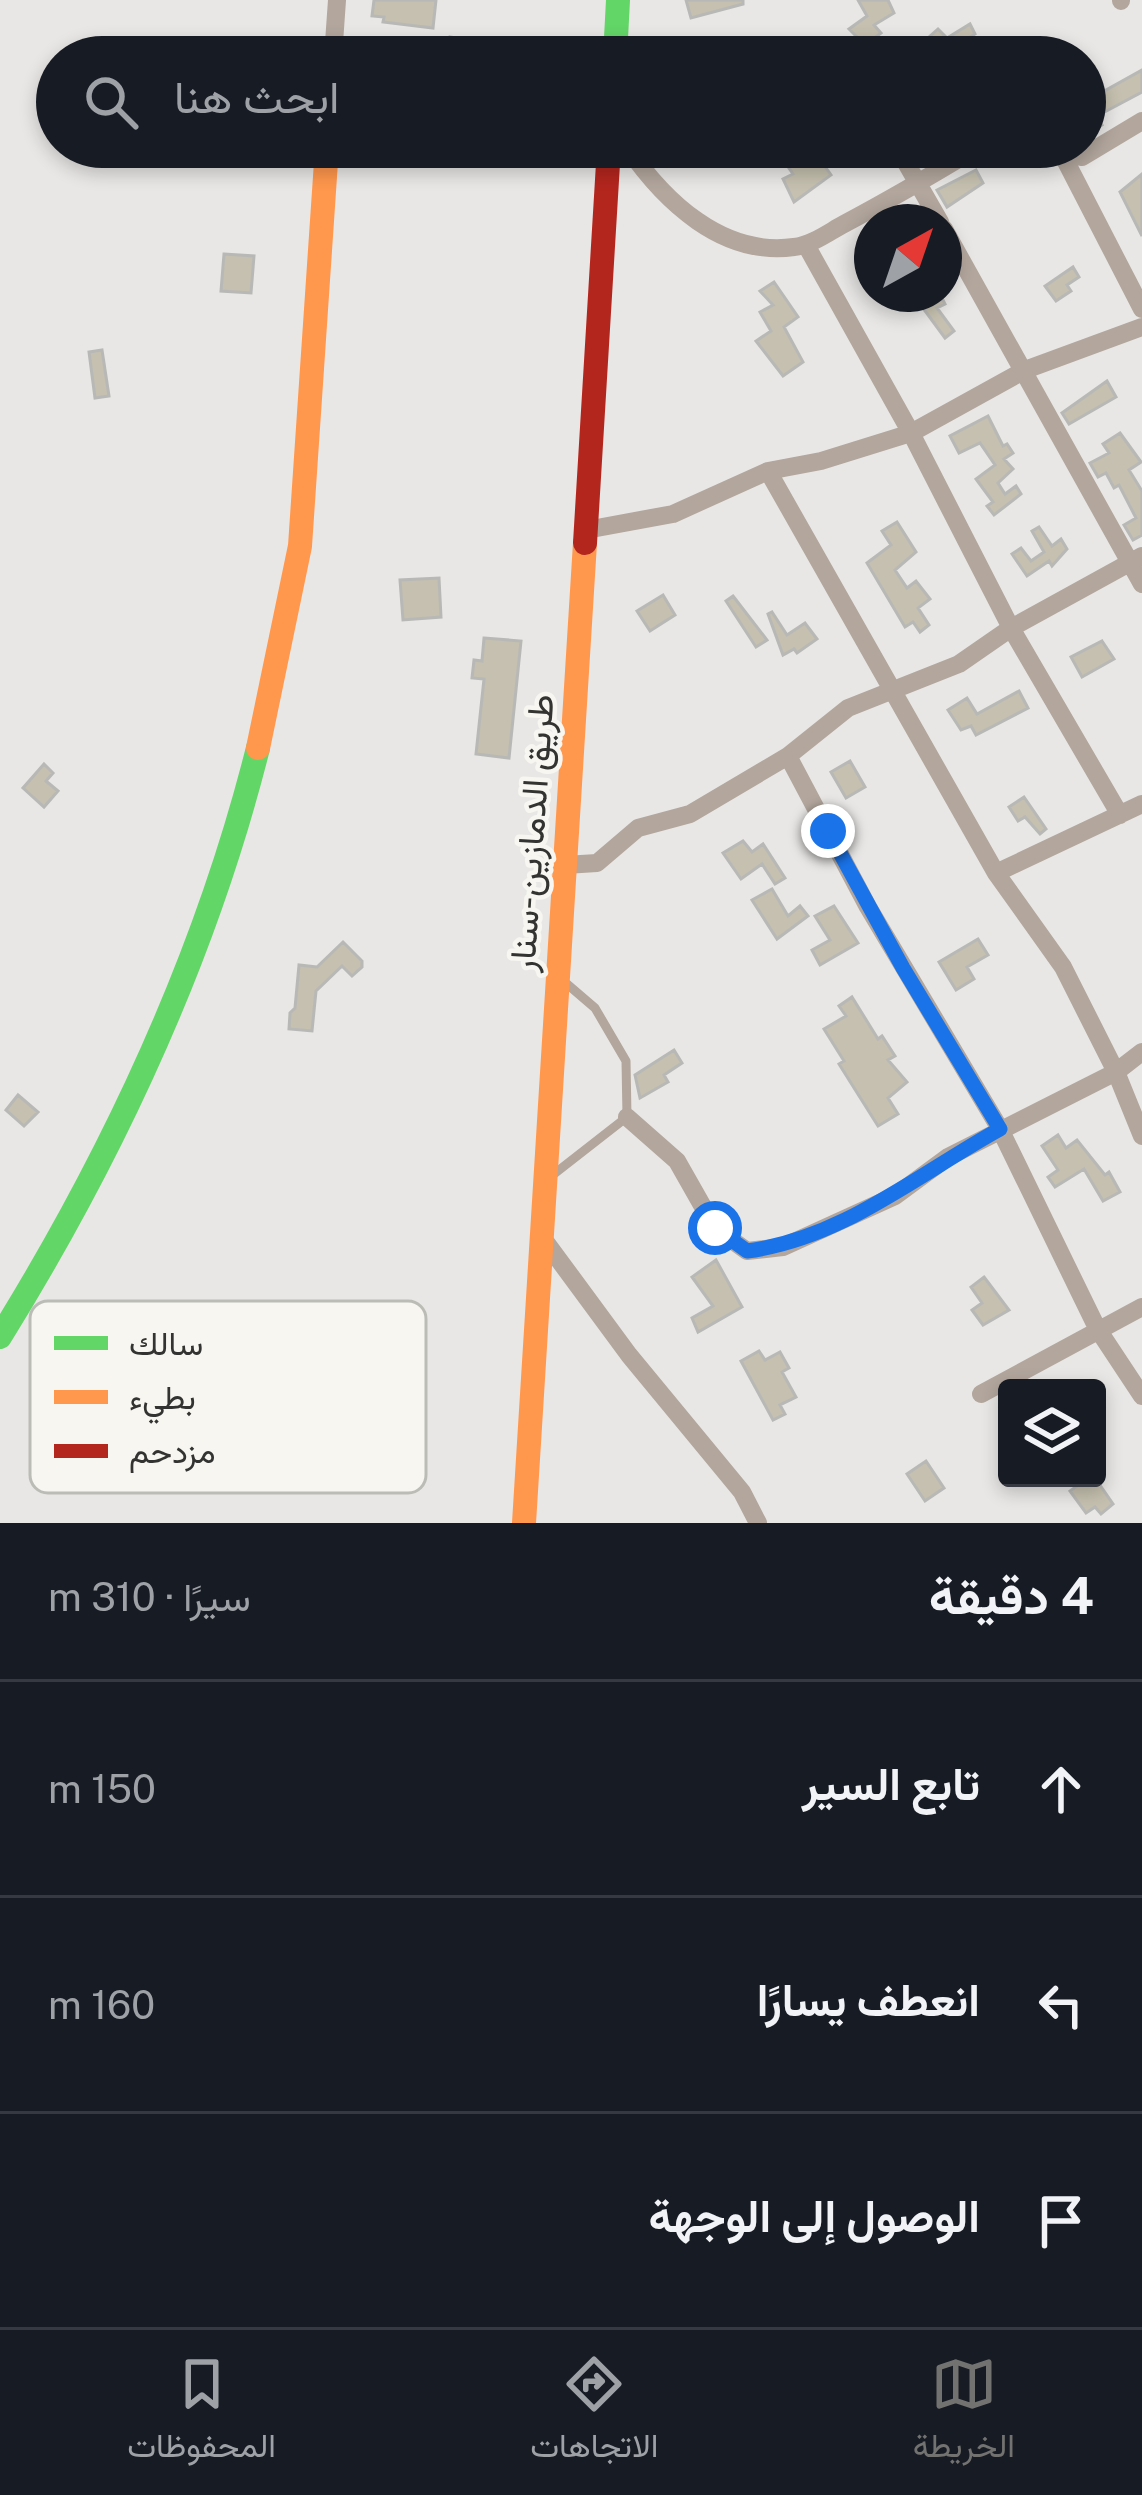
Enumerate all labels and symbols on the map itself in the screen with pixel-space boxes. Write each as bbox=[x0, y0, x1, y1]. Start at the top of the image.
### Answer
north arrow bbox=[854, 204, 962, 312]
street label: طريق الدمازين-سنار bbox=[500, 693, 564, 974]
route end bbox=[801, 804, 855, 858]
route start bbox=[688, 1201, 742, 1255]
legend bbox=[30, 1301, 426, 1493]
text: سالك bbox=[129, 1324, 203, 1362]
text: بطيء bbox=[129, 1378, 196, 1424]
text: مزدحم bbox=[129, 1432, 216, 1473]

